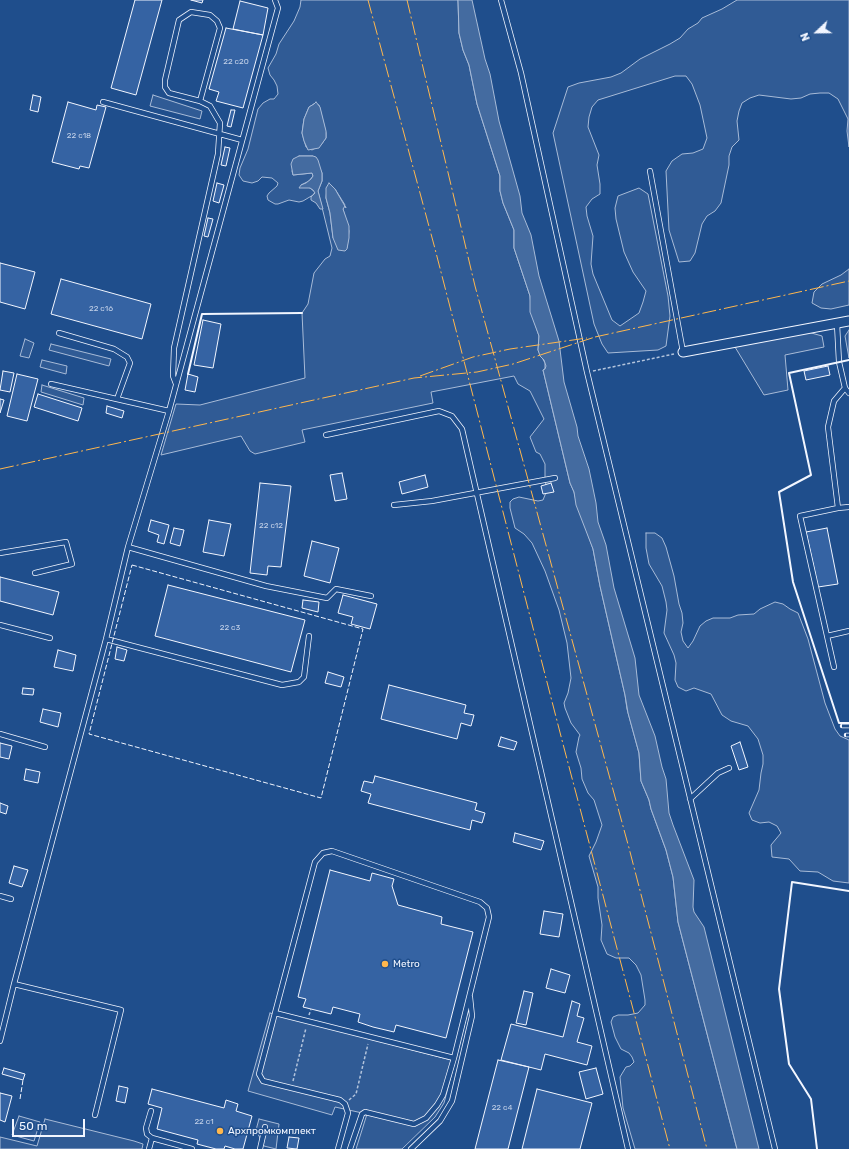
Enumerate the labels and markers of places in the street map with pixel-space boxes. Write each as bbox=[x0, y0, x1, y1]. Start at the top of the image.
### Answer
place label: Metro bbox=[393, 958, 420, 970]
marker: Metro bbox=[380, 959, 390, 969]
place label: Архпромкомплект bbox=[228, 1125, 316, 1137]
marker: Архпромкомплект bbox=[215, 1126, 225, 1136]

